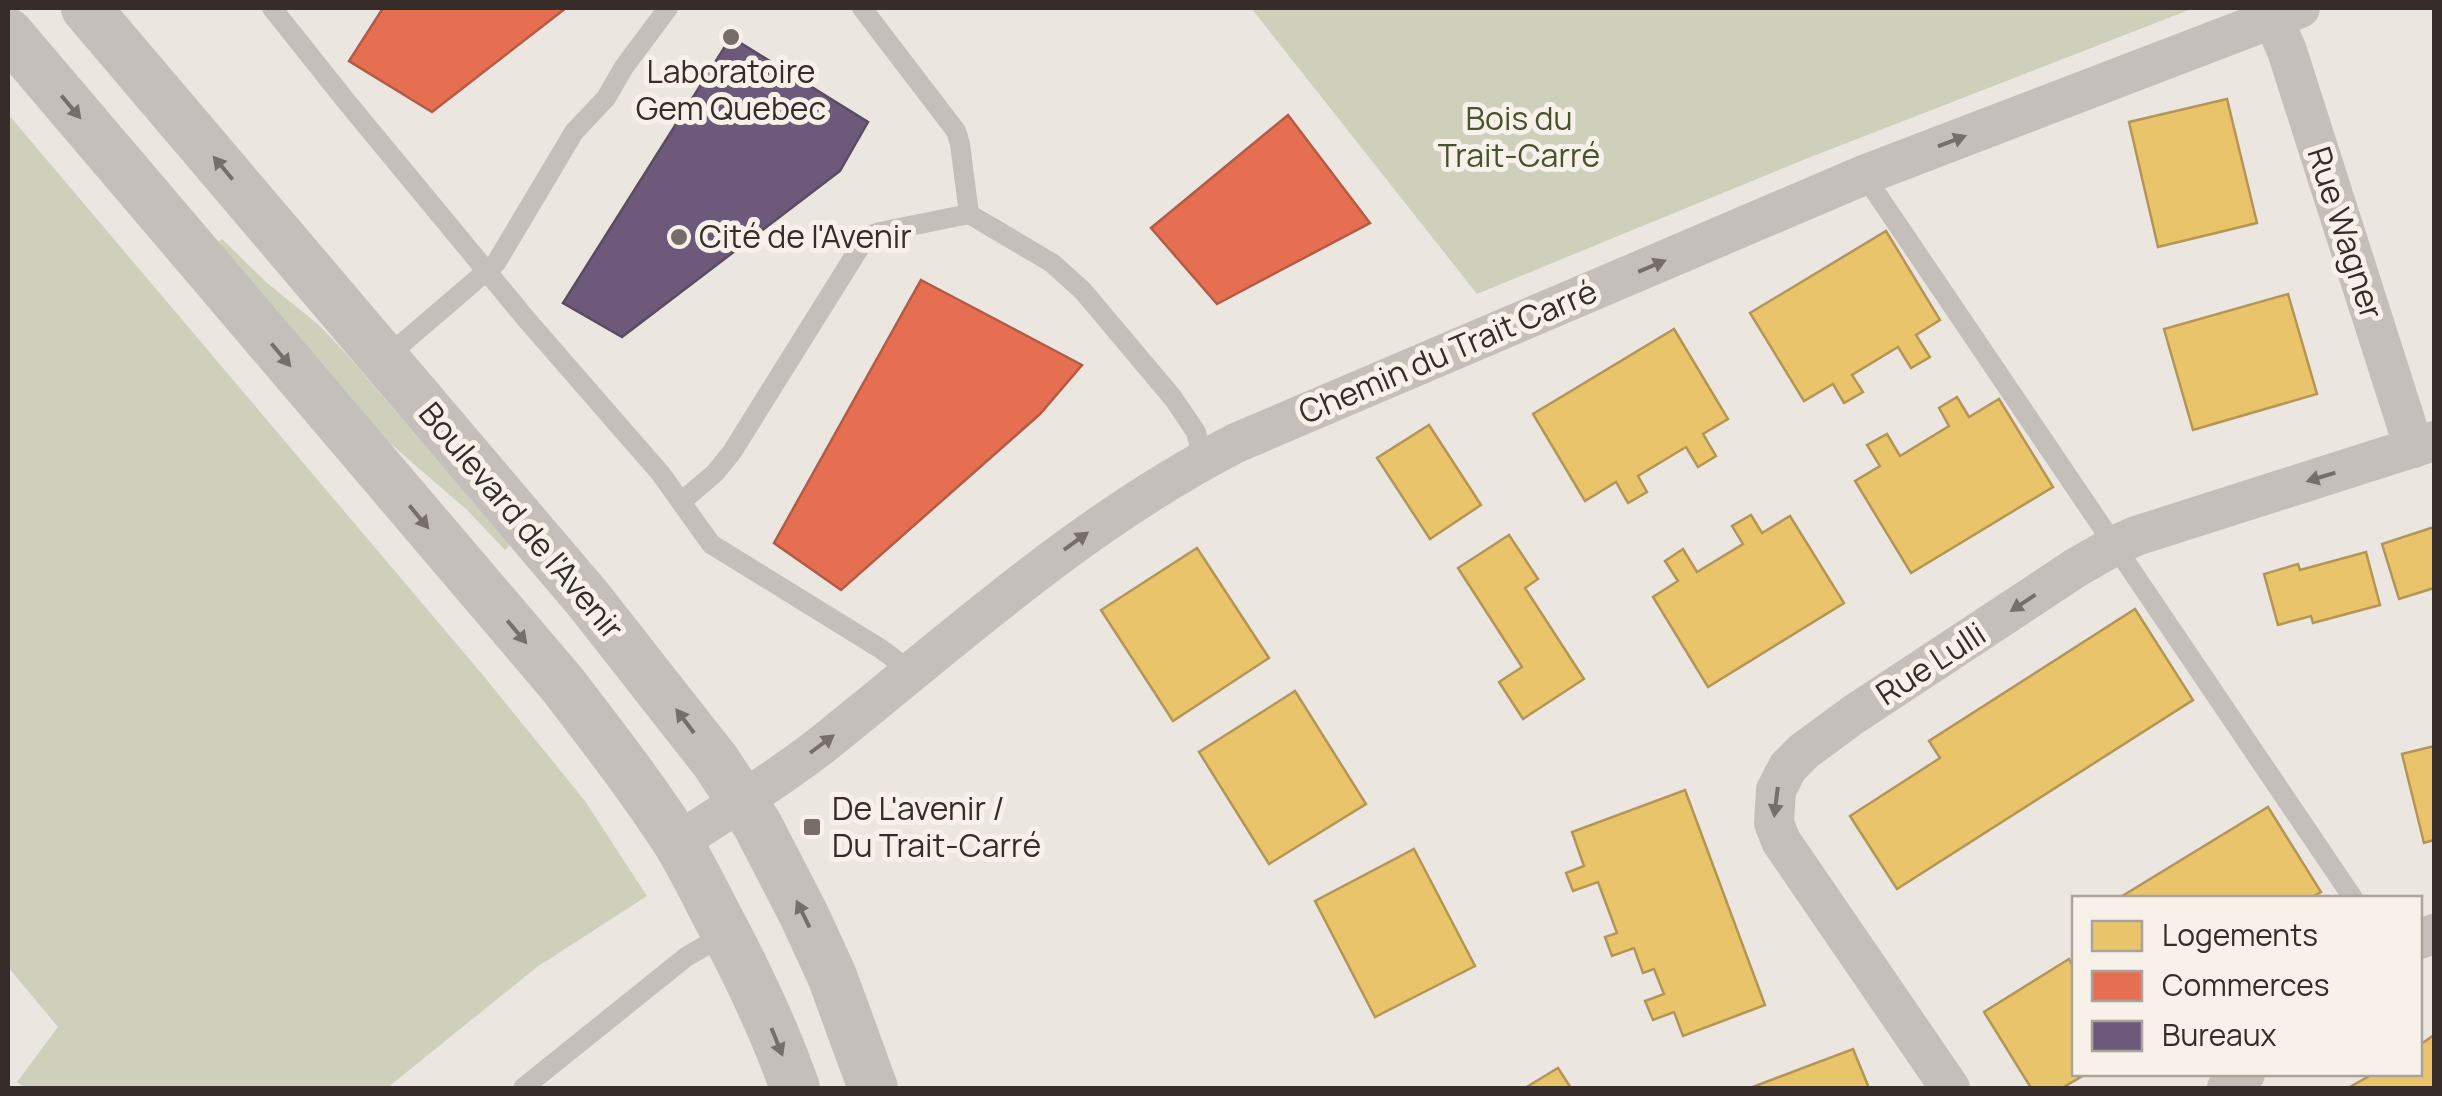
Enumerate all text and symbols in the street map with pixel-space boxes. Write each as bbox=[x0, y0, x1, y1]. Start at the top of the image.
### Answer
marker: Laboratoire Gem Quebec bbox=[720, 26, 742, 48]
place label: Laboratoire Gem Quebec bbox=[636, 49, 826, 130]
one-way arrow bbox=[59, 94, 81, 119]
park label: Bois du Trait-Carré bbox=[1438, 96, 1600, 177]
one-way arrow bbox=[1937, 133, 1967, 148]
street label: Rue Wagner bbox=[2297, 141, 2394, 324]
one-way arrow bbox=[212, 156, 234, 181]
place label: Cité de l'Avenir bbox=[699, 214, 912, 258]
marker: Cité de l'Avenir bbox=[668, 226, 690, 248]
one-way arrow bbox=[1637, 257, 1667, 273]
street label: Chemin du Trait Carré bbox=[1292, 268, 1603, 434]
one-way arrow bbox=[270, 342, 291, 367]
street label: Boulevard de l'Avenir bbox=[409, 392, 634, 648]
one-way arrow bbox=[2305, 470, 2335, 485]
one-way arrow bbox=[408, 505, 430, 530]
one-way arrow bbox=[1063, 532, 1089, 552]
one-way arrow bbox=[2010, 593, 2037, 611]
street label: Rue Lulli bbox=[1867, 611, 1994, 715]
one-way arrow bbox=[506, 619, 527, 644]
one-way arrow bbox=[675, 708, 696, 734]
one-way arrow bbox=[809, 734, 835, 754]
place label: De L'avenir / Du Trait-Carré bbox=[832, 786, 1041, 867]
one-way arrow bbox=[1768, 786, 1784, 818]
marker: De L'avenir / Du Trait-Carré bbox=[801, 816, 823, 838]
legend bbox=[2072, 896, 2422, 1076]
one-way arrow bbox=[795, 899, 812, 928]
text: Logements bbox=[2162, 914, 2318, 955]
text: Commerces bbox=[2162, 964, 2329, 1005]
text: Bureaux bbox=[2162, 1014, 2276, 1055]
one-way arrow bbox=[769, 1027, 785, 1056]

